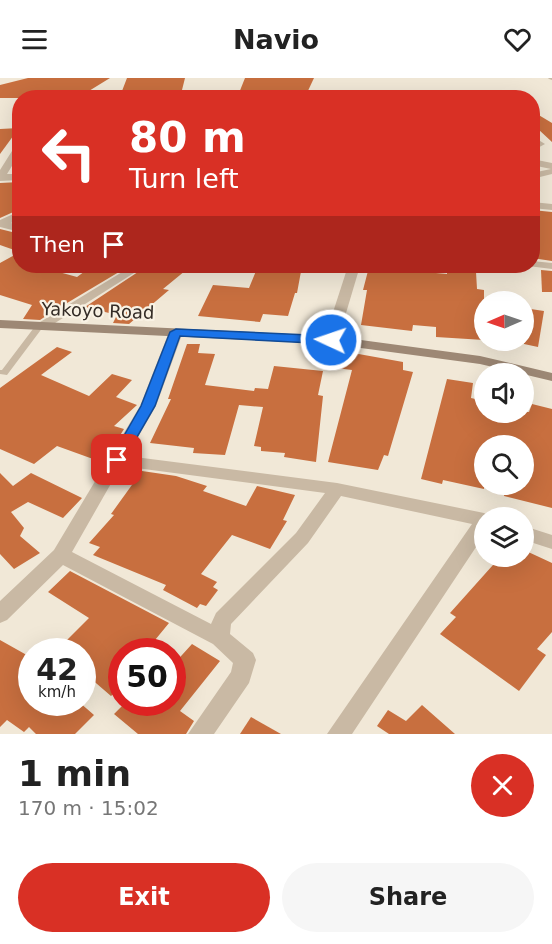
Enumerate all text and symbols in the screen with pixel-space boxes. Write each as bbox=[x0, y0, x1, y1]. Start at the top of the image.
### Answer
icon: menu bbox=[18, 23, 51, 56]
icon: heart bbox=[501, 23, 534, 56]
text: Navio bbox=[233, 24, 319, 55]
text: 80 m bbox=[129, 113, 246, 162]
icon: left bbox=[30, 114, 108, 192]
text: Turn left bbox=[129, 163, 239, 194]
icon: arrive bbox=[97, 228, 130, 261]
text: Then bbox=[30, 232, 85, 257]
north arrow bbox=[474, 291, 534, 351]
map controls bbox=[474, 291, 534, 567]
street label: Yakoyo Road bbox=[40, 298, 155, 323]
position arrow bbox=[299, 308, 363, 372]
button: sound bbox=[474, 363, 534, 423]
pin bbox=[91, 434, 142, 485]
button: search bbox=[474, 435, 534, 495]
icon: arrive bbox=[100, 443, 133, 476]
button: layers bbox=[474, 507, 534, 567]
speed limit sign: 50 bbox=[108, 638, 186, 716]
text: 42 bbox=[36, 652, 78, 687]
text: km/h bbox=[38, 683, 76, 701]
text: 1 min bbox=[18, 753, 131, 794]
button: close bbox=[471, 754, 534, 817]
text: 170 m · 15:02 bbox=[18, 796, 159, 820]
button: Exit bbox=[18, 863, 270, 932]
button: Share bbox=[282, 863, 534, 932]

